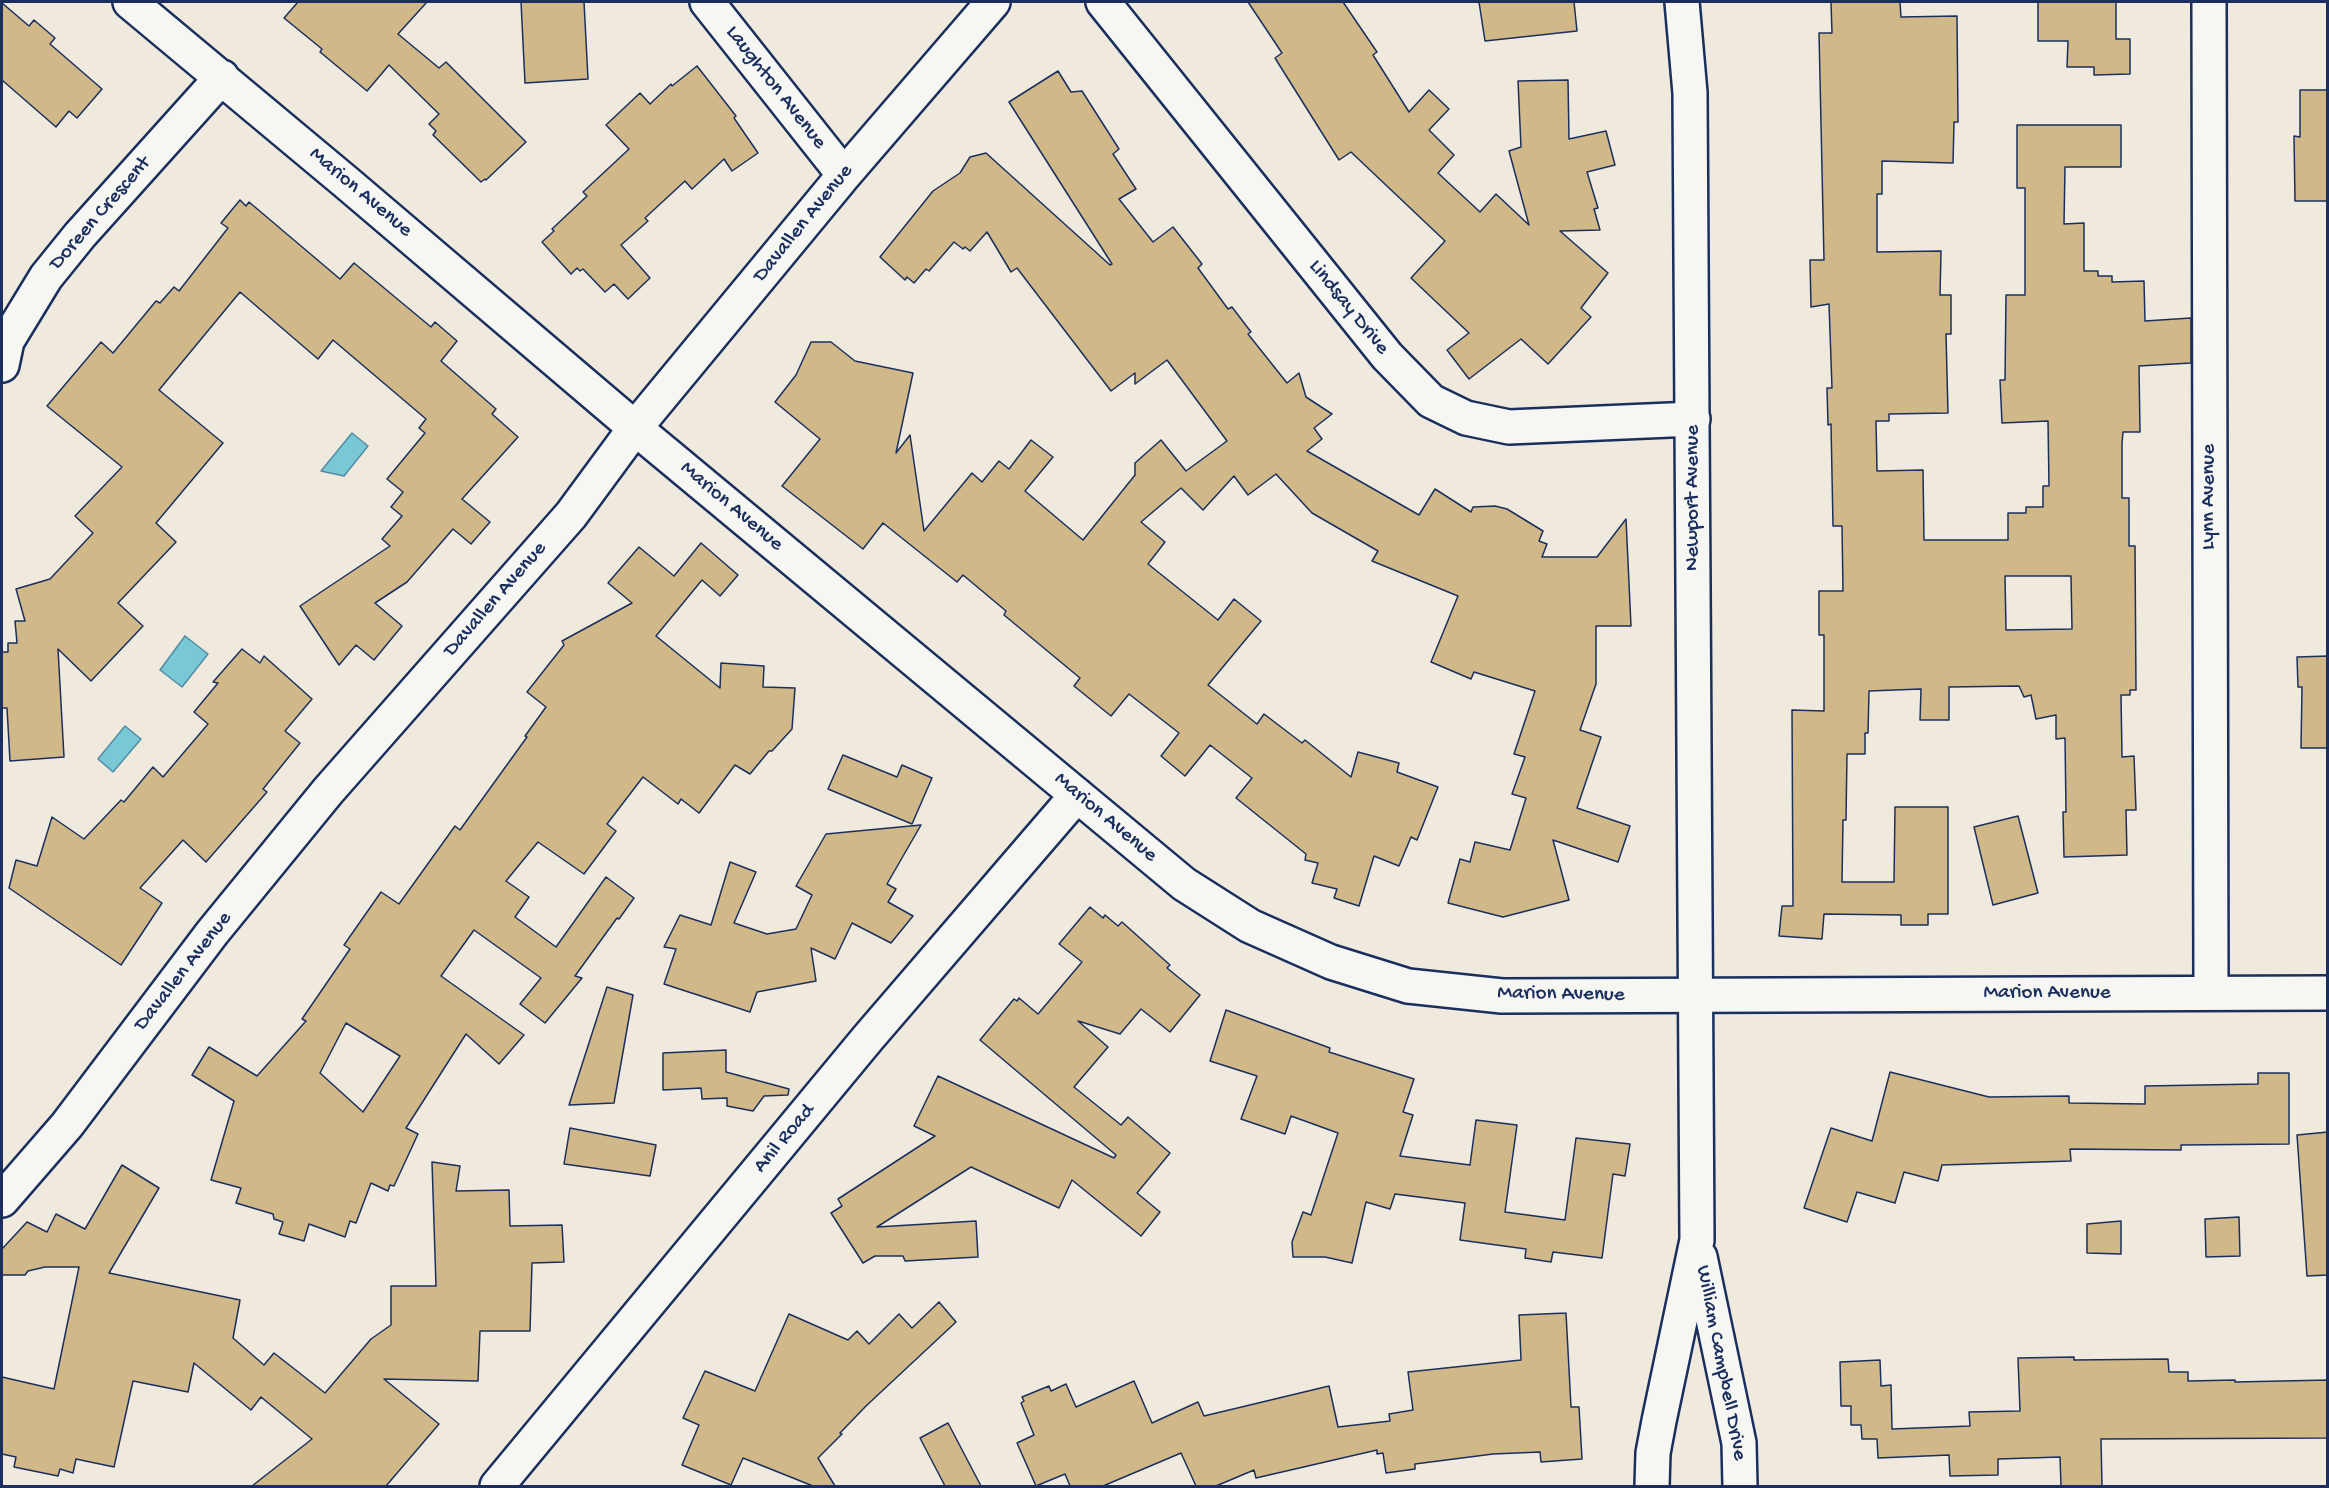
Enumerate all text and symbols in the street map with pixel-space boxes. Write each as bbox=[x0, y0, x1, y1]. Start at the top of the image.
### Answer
street label: Laughton Avenue bbox=[719, 21, 831, 155]
street label: Marion Avenue bbox=[303, 142, 417, 244]
street label: Doreen Crescent bbox=[45, 152, 157, 276]
street label: Davallen Avenue bbox=[749, 160, 859, 288]
street label: Lindsay Drive bbox=[1302, 255, 1394, 361]
street label: Newport Avenue bbox=[1681, 425, 1707, 571]
street label: Lynn Avenue bbox=[2197, 444, 2223, 550]
street label: Marion Avenue bbox=[674, 456, 788, 558]
street label: Davallen Avenue bbox=[439, 537, 553, 663]
street label: Marion Avenue bbox=[1048, 767, 1162, 869]
street label: Davallen Avenue bbox=[130, 907, 238, 1037]
street label: Marion Avenue bbox=[1497, 981, 1625, 1009]
street label: Marion Avenue bbox=[1983, 981, 2111, 1007]
street label: Anil Road bbox=[749, 1099, 821, 1179]
street label: William Campbell Drive bbox=[1689, 1263, 1751, 1463]

